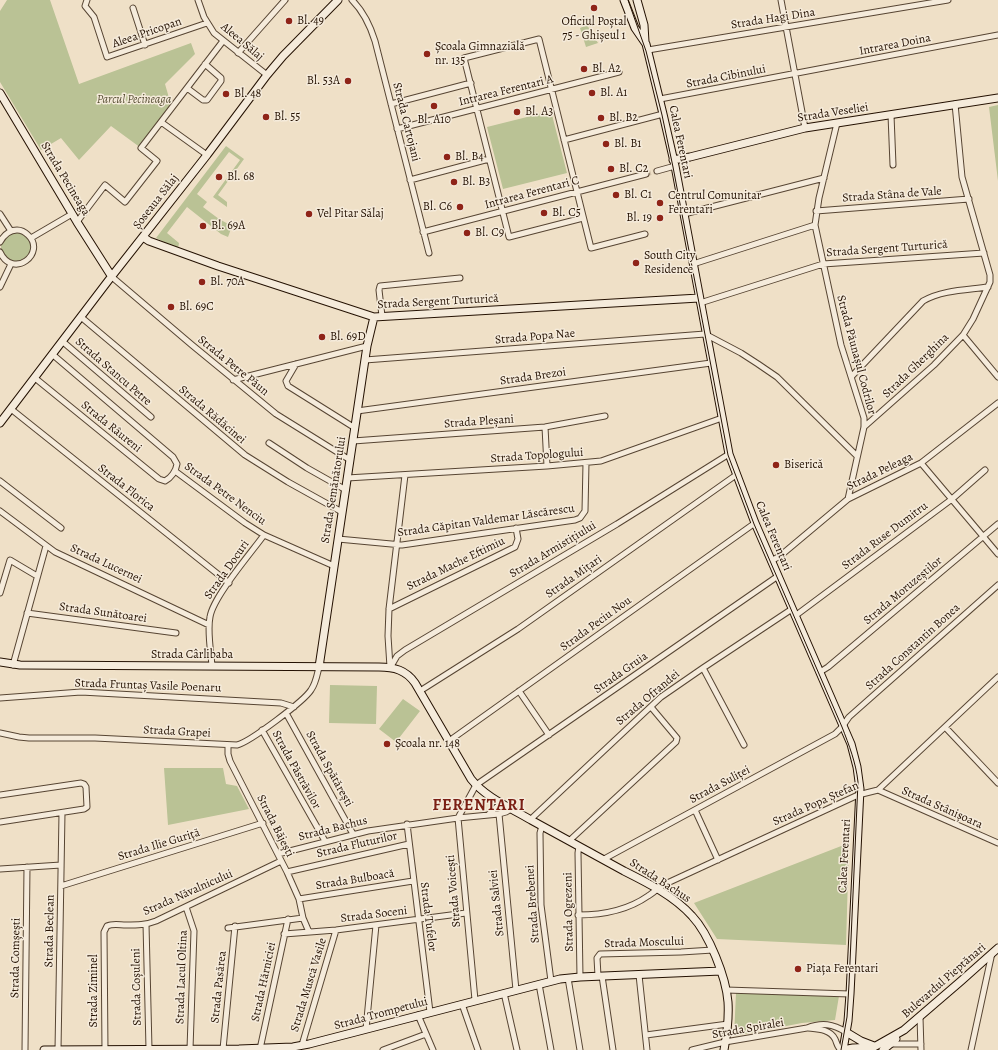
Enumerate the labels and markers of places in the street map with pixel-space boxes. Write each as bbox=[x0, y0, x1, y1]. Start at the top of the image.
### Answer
marker: Oficiul Poștal 75 - Ghișeul 1 bbox=[589, 3, 599, 13]
place label: Bl. 49 bbox=[297, 14, 324, 28]
place label: Oficiul Poștal 75 - Ghișeul 1 bbox=[562, 15, 626, 43]
marker: Bl. 49 bbox=[284, 16, 294, 26]
place label: Școala Gimnazială nr. 135 bbox=[435, 40, 525, 68]
marker: Școala Gimnazială nr. 135 bbox=[422, 49, 432, 59]
place label: Bl. A2 bbox=[592, 62, 621, 76]
marker: Bl. A2 bbox=[579, 64, 589, 74]
place label: Bl. 53A bbox=[307, 74, 340, 88]
marker: Bl. 53A bbox=[343, 76, 353, 86]
place label: Bl. A1 bbox=[600, 86, 627, 100]
place label: Bl. 48 bbox=[234, 87, 261, 101]
marker: Bl. A1 bbox=[587, 88, 597, 98]
marker: Bl. 48 bbox=[221, 89, 231, 99]
marker: Bl. A10 bbox=[429, 101, 439, 111]
place label: Bl. A3 bbox=[525, 105, 553, 119]
marker: Bl. A3 bbox=[512, 107, 522, 117]
place label: Bl. 55 bbox=[274, 110, 300, 124]
place label: Bl. B2 bbox=[609, 111, 638, 125]
marker: Bl. 55 bbox=[261, 112, 271, 122]
place label: Bl. A10 bbox=[417, 113, 451, 127]
marker: Bl. B2 bbox=[596, 113, 606, 123]
place label: Bl. B1 bbox=[614, 137, 641, 151]
marker: Bl. B1 bbox=[601, 139, 611, 149]
place label: Bl. B4 bbox=[455, 150, 484, 164]
marker: Bl. B4 bbox=[442, 152, 452, 162]
place label: Bl. C2 bbox=[619, 162, 648, 176]
marker: Bl. C2 bbox=[606, 164, 616, 174]
place label: Bl. 68 bbox=[227, 170, 254, 184]
marker: Bl. 68 bbox=[214, 172, 224, 182]
place label: Bl. B3 bbox=[462, 175, 490, 189]
marker: Bl. B3 bbox=[449, 177, 459, 187]
place label: Bl. C1 bbox=[624, 188, 652, 202]
place label: Centrul Comunitar Ferentari bbox=[668, 189, 761, 217]
marker: Bl. C1 bbox=[611, 190, 621, 200]
marker: Centrul Comunitar Ferentari bbox=[655, 198, 665, 208]
place label: Bl. C6 bbox=[423, 200, 452, 214]
marker: Bl. C6 bbox=[455, 202, 465, 212]
place label: Bl. C5 bbox=[552, 206, 581, 220]
place label: Vel Pitar Sălaj bbox=[317, 207, 384, 221]
marker: Bl. C5 bbox=[539, 208, 549, 218]
marker: Vel Pitar Sălaj bbox=[304, 209, 314, 219]
place label: Bl. 19 bbox=[626, 211, 652, 225]
marker: Bl. 19 bbox=[655, 213, 665, 223]
place label: Bl. 69A bbox=[211, 219, 245, 233]
marker: Bl. 69A bbox=[198, 221, 208, 231]
place label: Bl. C9 bbox=[475, 226, 504, 240]
marker: Bl. C9 bbox=[462, 228, 472, 238]
place label: South City Residence bbox=[644, 249, 695, 277]
marker: South City Residence bbox=[631, 258, 641, 268]
place label: Bl. 70A bbox=[210, 275, 245, 289]
marker: Bl. 70A bbox=[197, 277, 207, 287]
place label: Bl. 69C bbox=[179, 300, 214, 314]
marker: Bl. 69C bbox=[166, 302, 176, 312]
place label: Bl. 69D bbox=[330, 330, 366, 344]
marker: Bl. 69D bbox=[317, 332, 327, 342]
place label: Biserică bbox=[784, 458, 823, 472]
marker: Biserică bbox=[771, 460, 781, 470]
place label: Școala nr. 148 bbox=[395, 737, 460, 751]
marker: Școala nr. 148 bbox=[382, 739, 392, 749]
place label: Piața Ferentari bbox=[806, 962, 878, 976]
marker: Piața Ferentari bbox=[793, 964, 803, 974]

